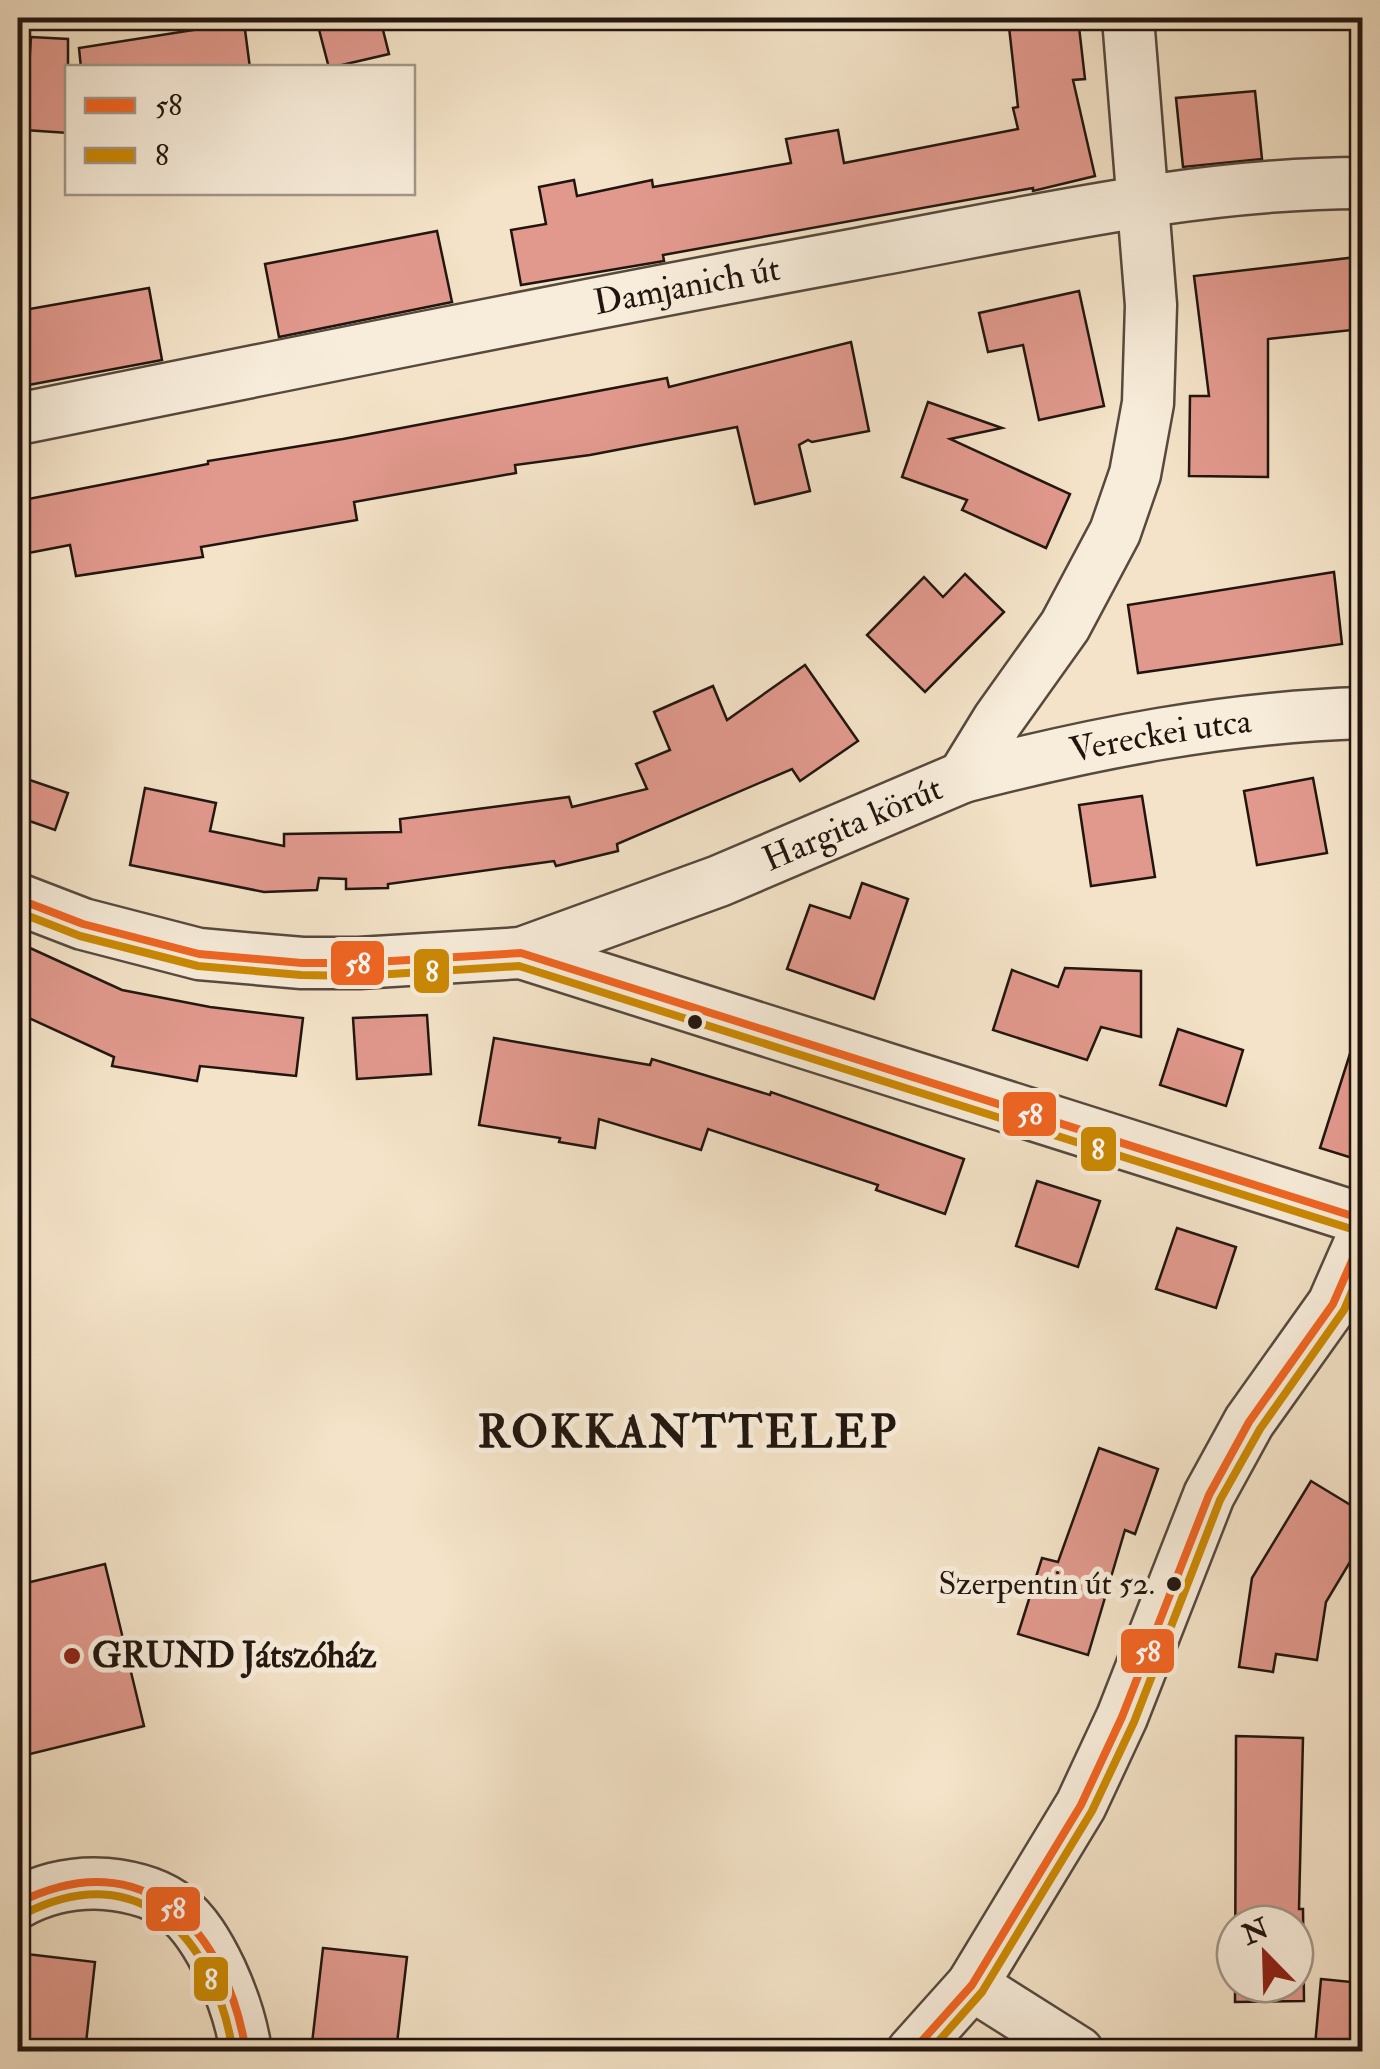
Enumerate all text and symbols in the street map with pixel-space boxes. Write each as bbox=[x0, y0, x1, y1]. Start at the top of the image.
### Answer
legend bbox=[65, 65, 415, 195]
text: 58 bbox=[155, 87, 182, 124]
text: 8 bbox=[155, 137, 169, 174]
street label: Damjanich út bbox=[590, 247, 784, 325]
street label: Vereckei utca bbox=[1066, 699, 1254, 773]
street label: Hargita körút bbox=[756, 766, 949, 882]
line badge: 58 bbox=[329, 939, 386, 987]
text: 58 bbox=[345, 947, 371, 982]
line badge: 8 bbox=[412, 947, 451, 995]
text: 8 bbox=[425, 955, 439, 990]
unlabelled marker bbox=[685, 1012, 705, 1032]
line badge: 58 bbox=[1001, 1090, 1058, 1138]
text: 58 bbox=[1017, 1098, 1043, 1133]
line badge: 8 bbox=[1079, 1125, 1118, 1173]
text: 8 bbox=[1091, 1133, 1105, 1168]
district label: ROKKANTTELEP bbox=[477, 1405, 899, 1461]
place label: Szerpentin út 52. bbox=[939, 1564, 1155, 1604]
marker: Szerpentin út 52. bbox=[1164, 1574, 1184, 1594]
line badge: 58 bbox=[1119, 1627, 1176, 1675]
place label: GRUND Játszóház bbox=[92, 1634, 377, 1679]
text: 58 bbox=[1135, 1635, 1161, 1670]
marker: GRUND Játszóház bbox=[61, 1645, 83, 1667]
line badge: 58 bbox=[144, 1885, 202, 1933]
text: 58 bbox=[160, 1892, 186, 1927]
north arrow bbox=[1215, 1904, 1315, 2004]
text: N bbox=[1237, 1911, 1275, 1954]
line badge: 8 bbox=[192, 1955, 230, 2003]
text: 8 bbox=[204, 1963, 218, 1998]

